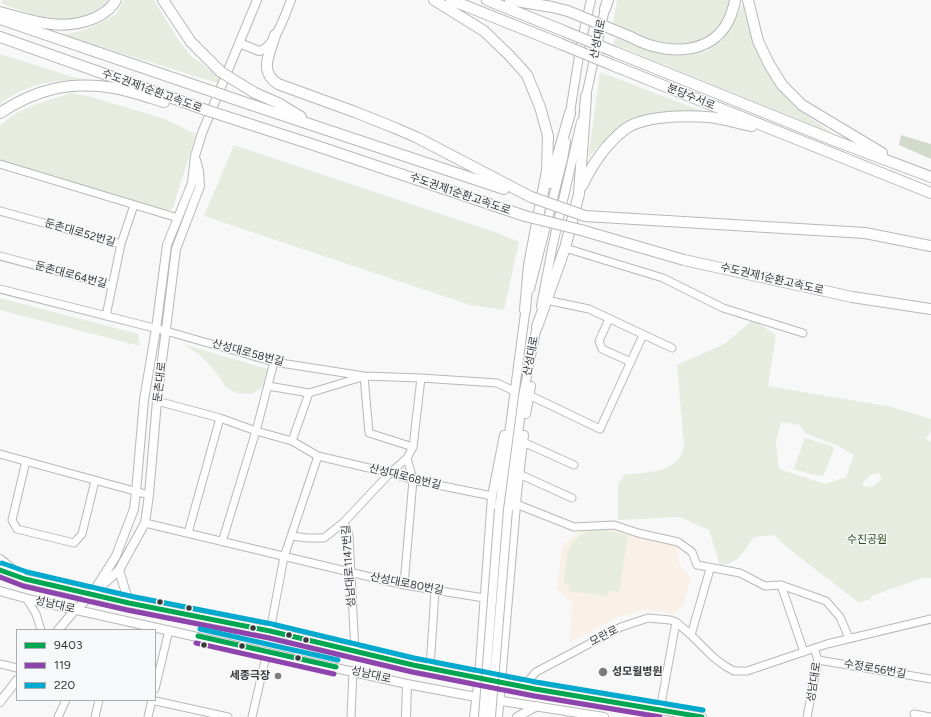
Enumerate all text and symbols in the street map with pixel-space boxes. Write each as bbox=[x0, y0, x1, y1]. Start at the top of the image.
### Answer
street label: 산성대로 bbox=[587, 18, 609, 60]
street label: 수도권제1순환고속도로 bbox=[100, 67, 204, 115]
street label: 분당수서로 bbox=[665, 81, 717, 113]
street label: 수도권제1순환고속도로 bbox=[408, 171, 512, 217]
street label: 둔촌대로52번길 bbox=[43, 217, 117, 249]
street label: 둔촌대로64번길 bbox=[34, 259, 108, 291]
street label: 수도권제1순환고속도로 bbox=[719, 261, 825, 297]
street label: 산성대로 bbox=[521, 335, 541, 377]
street label: 산성대로58번길 bbox=[211, 337, 285, 369]
street label: 둔촌대로 bbox=[151, 361, 169, 403]
street label: 산성대로68번길 bbox=[368, 462, 442, 492]
street label: 성남대로1147번길 bbox=[340, 524, 358, 608]
park label: 수진공원 bbox=[847, 533, 887, 547]
street label: 산성대로80번길 bbox=[369, 570, 445, 598]
street label: 성남대로 bbox=[34, 594, 76, 616]
unlabelled marker bbox=[155, 597, 165, 607]
unlabelled marker bbox=[184, 603, 194, 613]
unlabelled marker bbox=[248, 623, 258, 633]
street label: 모란로 bbox=[587, 623, 621, 649]
legend bbox=[16, 629, 156, 701]
unlabelled marker bbox=[284, 630, 294, 640]
unlabelled marker bbox=[301, 635, 311, 645]
text: 9403 bbox=[54, 638, 82, 652]
unlabelled marker bbox=[199, 640, 209, 650]
unlabelled marker bbox=[237, 641, 247, 651]
unlabelled marker bbox=[293, 653, 303, 663]
street label: 수정로56번길 bbox=[843, 657, 907, 681]
text: 119 bbox=[54, 658, 71, 672]
street label: 성남대로 bbox=[804, 661, 824, 703]
street label: 성남대로 bbox=[350, 664, 392, 686]
place label: 성모윌병원 bbox=[612, 665, 663, 679]
marker: 성모윌병원 bbox=[597, 666, 609, 678]
place label: 세종극장 bbox=[230, 669, 270, 683]
marker: 세종극장 bbox=[273, 671, 283, 681]
text: 220 bbox=[54, 678, 75, 692]

